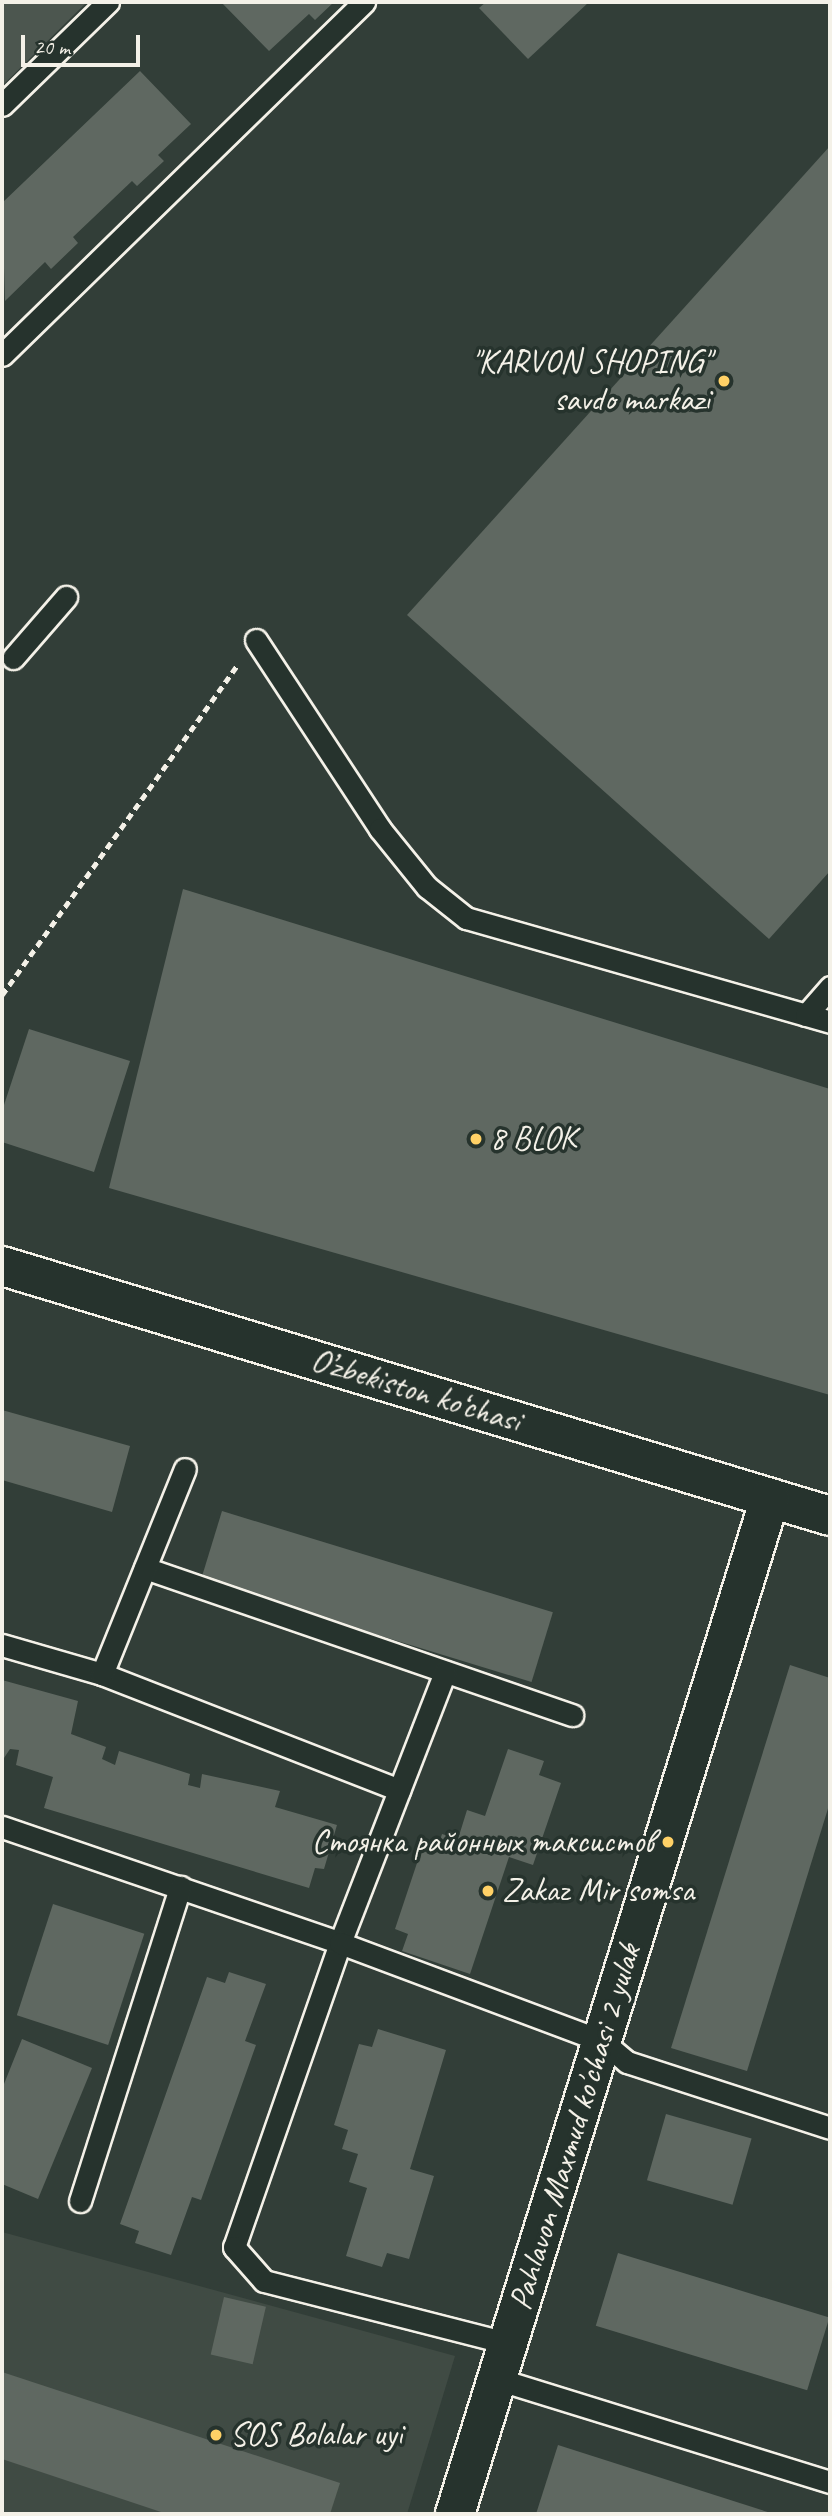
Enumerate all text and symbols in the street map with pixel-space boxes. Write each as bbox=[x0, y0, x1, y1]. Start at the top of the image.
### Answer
scale bar bbox=[24, 21, 144, 65]
text: 20 m bbox=[34, 34, 70, 60]
place label: "KARVON SHOPING" savdo markazi bbox=[469, 342, 710, 420]
marker: "KARVON SHOPING" savdo markazi bbox=[716, 373, 732, 389]
place label: 8 BLOK bbox=[490, 1119, 576, 1159]
marker: 8 BLOK bbox=[468, 1131, 484, 1147]
street label: O’zbekiston ko‘chasi bbox=[306, 1340, 526, 1442]
place label: Стоянка районных таксистов bbox=[311, 1822, 654, 1862]
marker: Стоянка районных таксистов bbox=[660, 1834, 676, 1850]
place label: Zakaz Mir somsa bbox=[502, 1871, 694, 1911]
marker: Zakaz Mir somsa bbox=[480, 1883, 496, 1899]
street label: Pahlavon Maxmud ko'chasi 2 yulak bbox=[500, 1939, 650, 2315]
place label: SOS Bolalar uyi bbox=[230, 2415, 403, 2455]
marker: SOS Bolalar uyi bbox=[208, 2427, 224, 2443]

